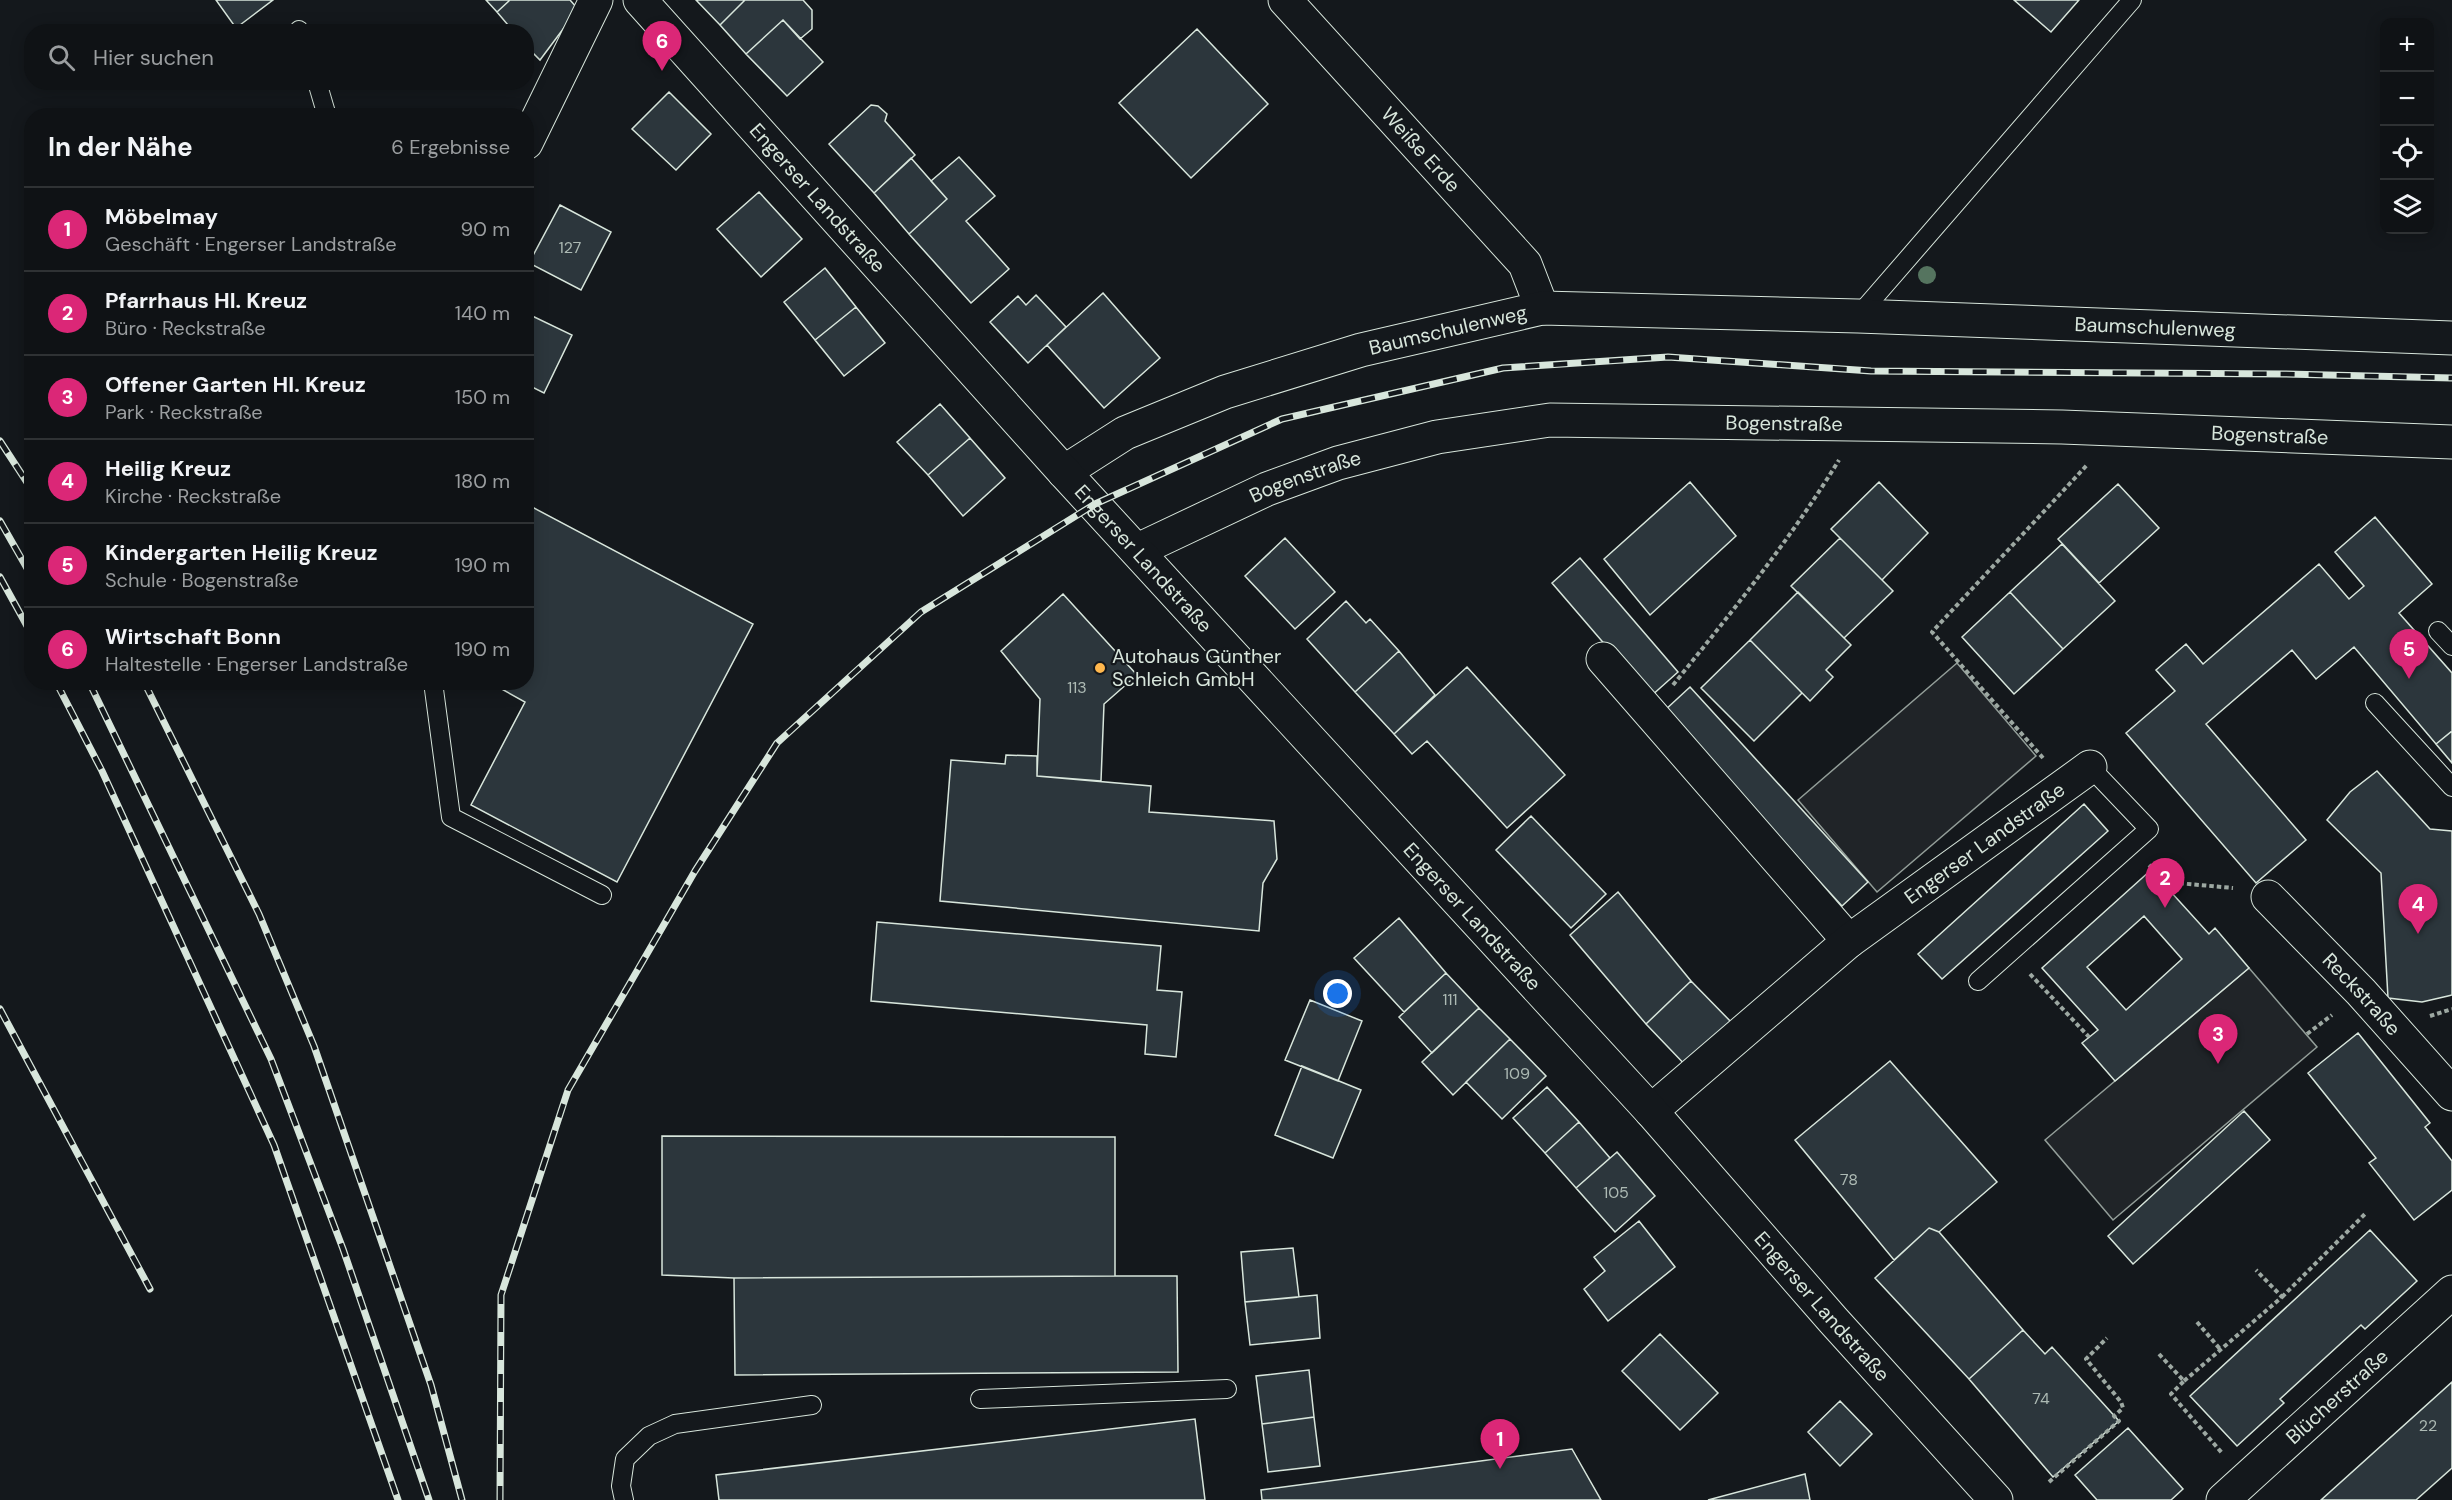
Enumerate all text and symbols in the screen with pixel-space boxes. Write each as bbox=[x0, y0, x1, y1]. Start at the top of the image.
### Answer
map controls bbox=[2380, 18, 2434, 234]
button: + bbox=[2380, 18, 2434, 72]
pin: 6 bbox=[642, 22, 682, 71]
search box bbox=[24, 24, 534, 90]
icon: search bbox=[45, 41, 78, 74]
text: Hier suchen bbox=[93, 43, 214, 72]
button: − bbox=[2380, 72, 2434, 126]
street label: Weiße Erde bbox=[1375, 101, 1466, 198]
street label: Engerser Landstraße bbox=[744, 118, 892, 278]
button: locate bbox=[2380, 126, 2434, 180]
text: In der Nähe bbox=[48, 130, 193, 164]
text: 6 Ergebnisse bbox=[391, 134, 510, 160]
button: layers bbox=[2380, 180, 2434, 234]
text: Möbelmay bbox=[105, 202, 218, 231]
text: 1 bbox=[64, 216, 71, 242]
text: 90 m bbox=[461, 216, 510, 242]
text: Geschäft · Engerser Landstraße bbox=[105, 231, 397, 257]
house number: 127 bbox=[559, 237, 581, 258]
text: Pfarrhaus Hl. Kreuz bbox=[105, 286, 307, 315]
street label: Baumschulenweg bbox=[1366, 299, 1529, 361]
text: 2 bbox=[62, 300, 73, 326]
text: 140 m bbox=[455, 300, 510, 326]
street label: Baumschulenweg bbox=[2074, 311, 2236, 343]
text: Büro · Reckstraße bbox=[105, 315, 266, 341]
text: Offener Garten Hl. Kreuz bbox=[105, 370, 366, 399]
text: 3 bbox=[61, 384, 74, 410]
text: 150 m bbox=[455, 384, 510, 410]
text: Park · Reckstraße bbox=[105, 399, 263, 425]
street label: Bogenstraße bbox=[1725, 409, 1843, 437]
street label: Bogenstraße bbox=[2211, 420, 2329, 450]
street label: Bogenstraße bbox=[1245, 445, 1364, 509]
text: Heilig Kreuz bbox=[105, 454, 231, 483]
text: 4 bbox=[61, 468, 74, 494]
text: 180 m bbox=[455, 468, 510, 494]
street label: Engerser Landstraße bbox=[1069, 479, 1218, 638]
text: Kirche · Reckstraße bbox=[105, 483, 281, 509]
text: Kindergarten Heilig Kreuz bbox=[105, 538, 378, 567]
text: 5 bbox=[61, 552, 74, 578]
text: 190 m bbox=[454, 552, 510, 578]
text: Schule · Bogenstraße bbox=[105, 567, 299, 593]
text: Wirtschaft Bonn bbox=[105, 622, 281, 651]
pin: 5 bbox=[2390, 630, 2428, 679]
text: 6 bbox=[61, 636, 74, 662]
text: 190 m bbox=[454, 636, 510, 662]
place label: Autohaus Günther Schleich GmbH bbox=[1112, 643, 1281, 692]
text: Haltestelle · Engerser Landstraße bbox=[105, 651, 408, 677]
marker: Autohaus Günther Schleich GmbH bbox=[1093, 661, 1107, 675]
house number: 113 bbox=[1067, 677, 1087, 698]
street label: Engerser Landstraße bbox=[1899, 776, 2070, 910]
street label: Engerser Landstraße bbox=[1398, 837, 1547, 996]
pin: 2 bbox=[2146, 858, 2184, 908]
pin: 4 bbox=[2398, 884, 2438, 934]
street label: Reckstraße bbox=[2317, 947, 2407, 1041]
your location bbox=[1323, 979, 1352, 1008]
house number: 111 bbox=[1443, 989, 1457, 1010]
pin: 3 bbox=[2198, 1014, 2238, 1064]
house number: 109 bbox=[1504, 1063, 1530, 1084]
house number: 78 bbox=[1840, 1169, 1858, 1190]
house number: 105 bbox=[1603, 1182, 1629, 1203]
street label: Engerser Landstraße bbox=[1749, 1226, 1895, 1387]
street label: Blücherstraße bbox=[2280, 1343, 2394, 1450]
house number: 74 bbox=[2032, 1388, 2050, 1409]
house number: 22 bbox=[2419, 1415, 2437, 1436]
pin: 1 bbox=[1480, 1420, 1520, 1469]

